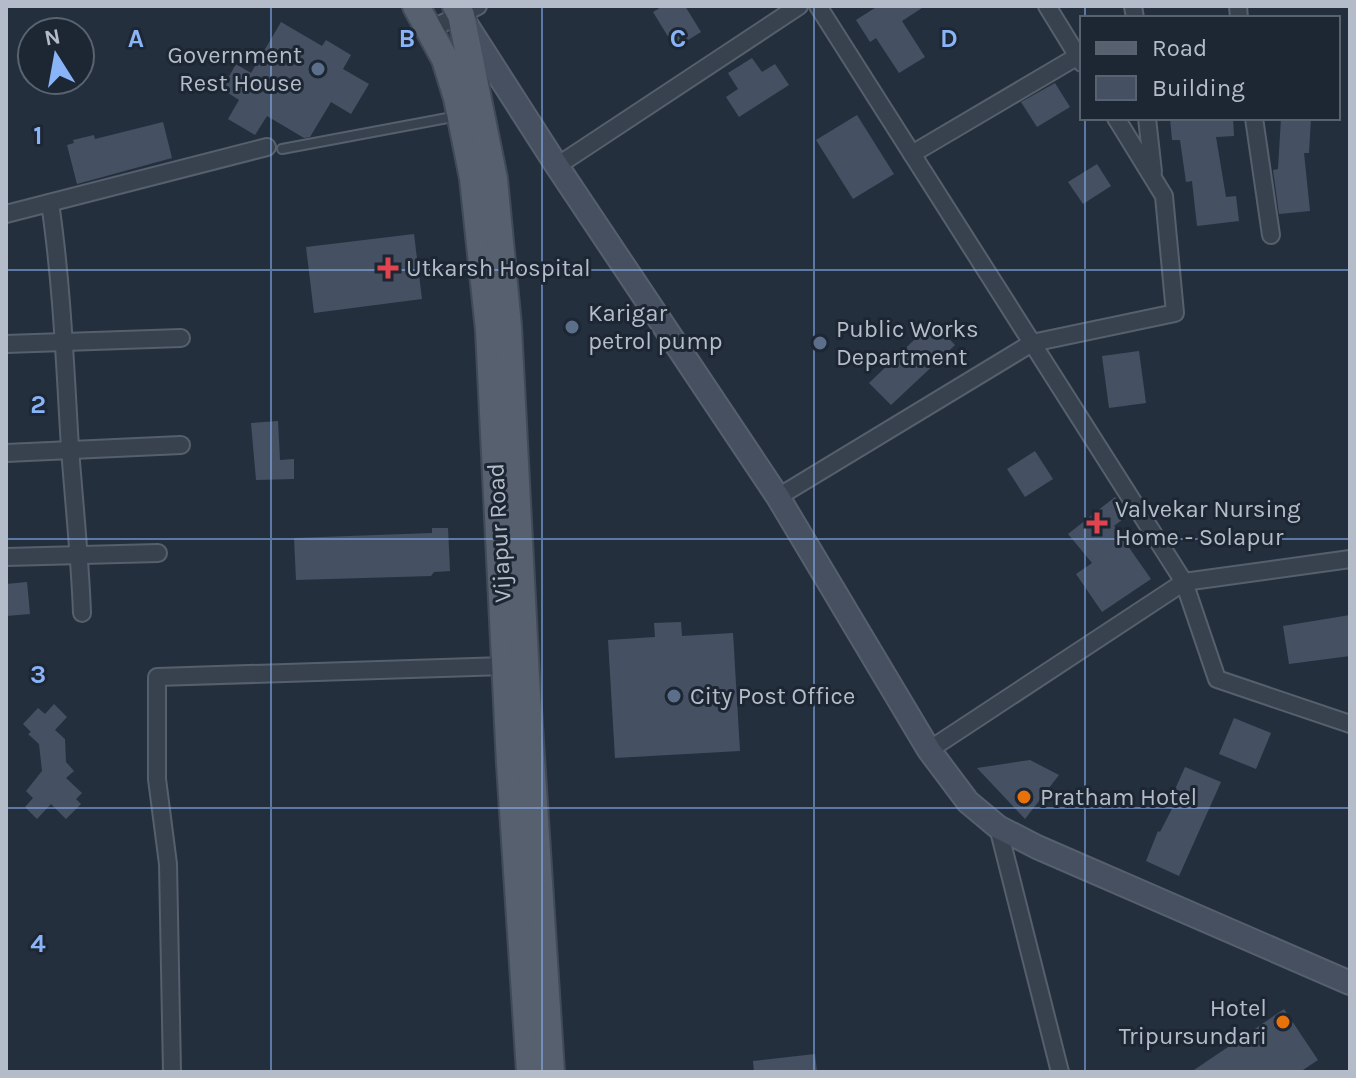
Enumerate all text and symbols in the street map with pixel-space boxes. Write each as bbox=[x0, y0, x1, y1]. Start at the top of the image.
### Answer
north arrow bbox=[16, 16, 96, 96]
legend bbox=[1080, 16, 1340, 120]
text: N bbox=[42, 23, 63, 52]
text: A bbox=[128, 23, 144, 54]
text: B bbox=[399, 23, 415, 54]
text: C bbox=[670, 23, 686, 54]
text: D bbox=[940, 23, 958, 54]
text: Road bbox=[1152, 34, 1207, 62]
place label: Government Rest House bbox=[168, 41, 302, 97]
marker: Government Rest House bbox=[309, 60, 327, 78]
text: Building bbox=[1152, 74, 1245, 102]
text: 1 bbox=[33, 120, 43, 151]
place label: Utkarsh Hospital bbox=[406, 254, 591, 282]
marker: Utkarsh Hospital bbox=[377, 257, 399, 279]
place label: Karigar petrol pump bbox=[588, 299, 723, 355]
place label: Public Works Department bbox=[836, 315, 979, 371]
marker: Karigar petrol pump bbox=[563, 318, 581, 336]
marker: Public Works Department bbox=[811, 334, 829, 352]
text: 2 bbox=[30, 389, 46, 420]
street label: Vijapur Road bbox=[481, 463, 517, 603]
place label: Valvekar Nursing Home - Solapur bbox=[1115, 495, 1301, 551]
marker: Valvekar Nursing Home - Solapur bbox=[1086, 512, 1108, 534]
text: 3 bbox=[30, 659, 46, 690]
place label: City Post Office bbox=[690, 682, 855, 710]
marker: City Post Office bbox=[665, 687, 683, 705]
place label: Pratham Hotel bbox=[1040, 783, 1197, 811]
marker: Pratham Hotel bbox=[1015, 788, 1033, 806]
text: 4 bbox=[30, 928, 46, 959]
place label: Hotel Tripursundari bbox=[1119, 994, 1267, 1050]
marker: Hotel Tripursundari bbox=[1274, 1013, 1292, 1031]

